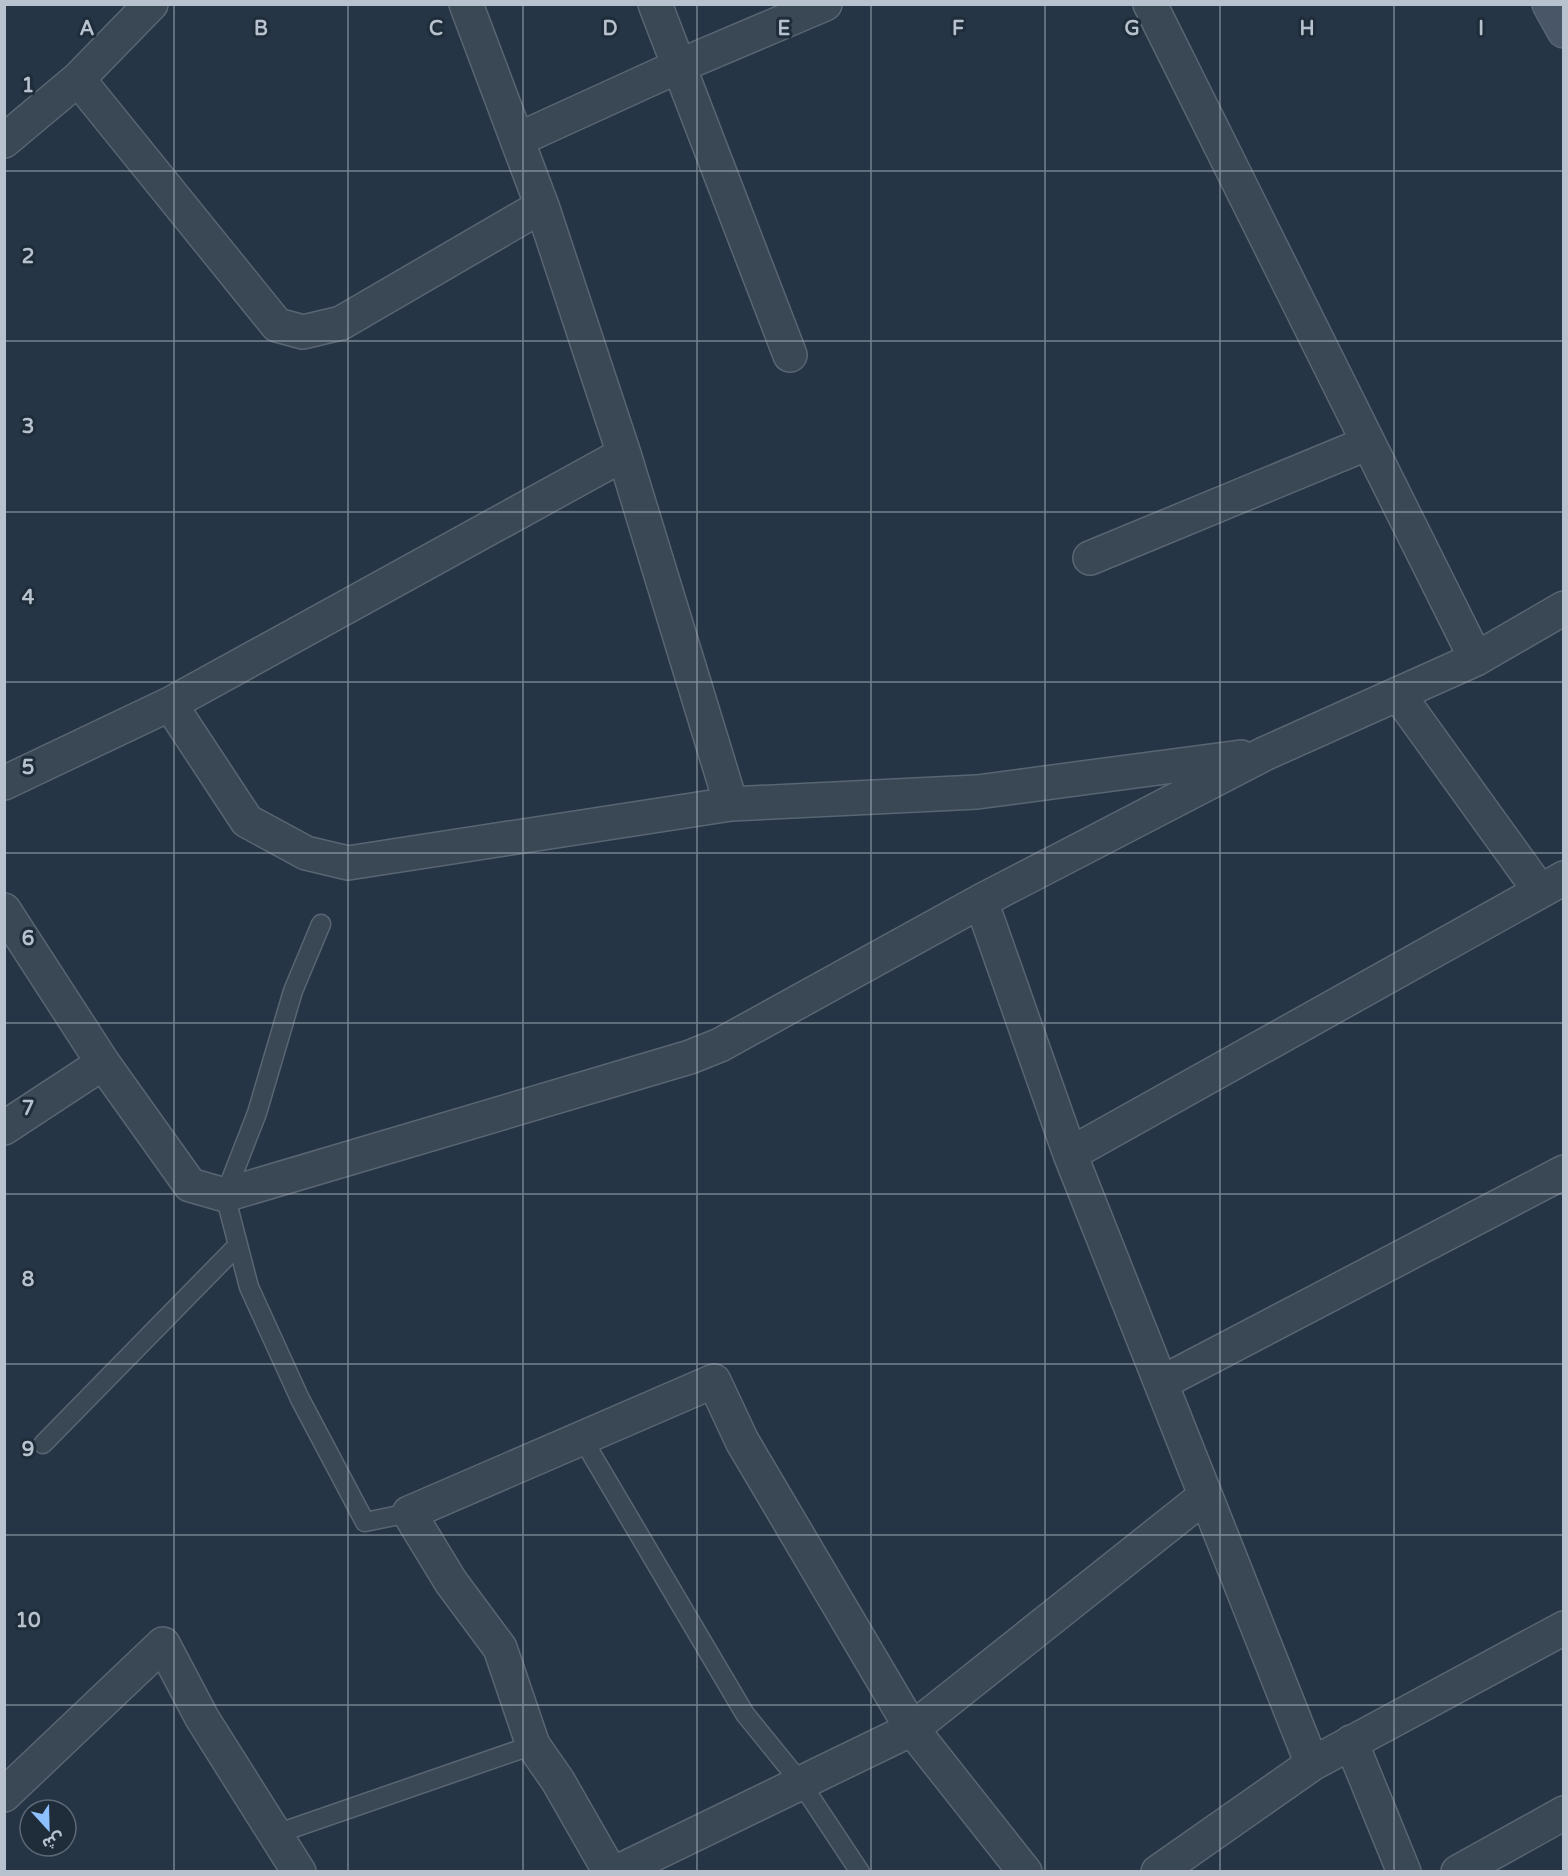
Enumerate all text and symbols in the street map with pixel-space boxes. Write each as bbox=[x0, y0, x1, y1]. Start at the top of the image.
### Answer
text: A bbox=[80, 17, 95, 41]
text: B bbox=[254, 17, 268, 41]
text: C bbox=[429, 17, 443, 41]
text: D bbox=[602, 17, 618, 41]
text: E bbox=[778, 17, 791, 41]
text: F bbox=[952, 17, 964, 41]
text: G bbox=[1124, 17, 1140, 41]
text: H bbox=[1299, 17, 1315, 41]
text: I bbox=[1478, 17, 1484, 41]
text: 1 bbox=[22, 74, 34, 98]
text: 2 bbox=[22, 245, 34, 269]
text: 3 bbox=[22, 415, 34, 439]
text: 4 bbox=[22, 586, 35, 610]
text: 5 bbox=[22, 756, 34, 780]
text: 6 bbox=[22, 927, 34, 951]
text: 7 bbox=[22, 1097, 34, 1121]
text: 8 bbox=[22, 1268, 34, 1292]
text: 9 bbox=[22, 1438, 34, 1462]
text: 10 bbox=[15, 1609, 41, 1633]
north arrow bbox=[18, 1798, 78, 1858]
text: ش bbox=[39, 1828, 67, 1854]

